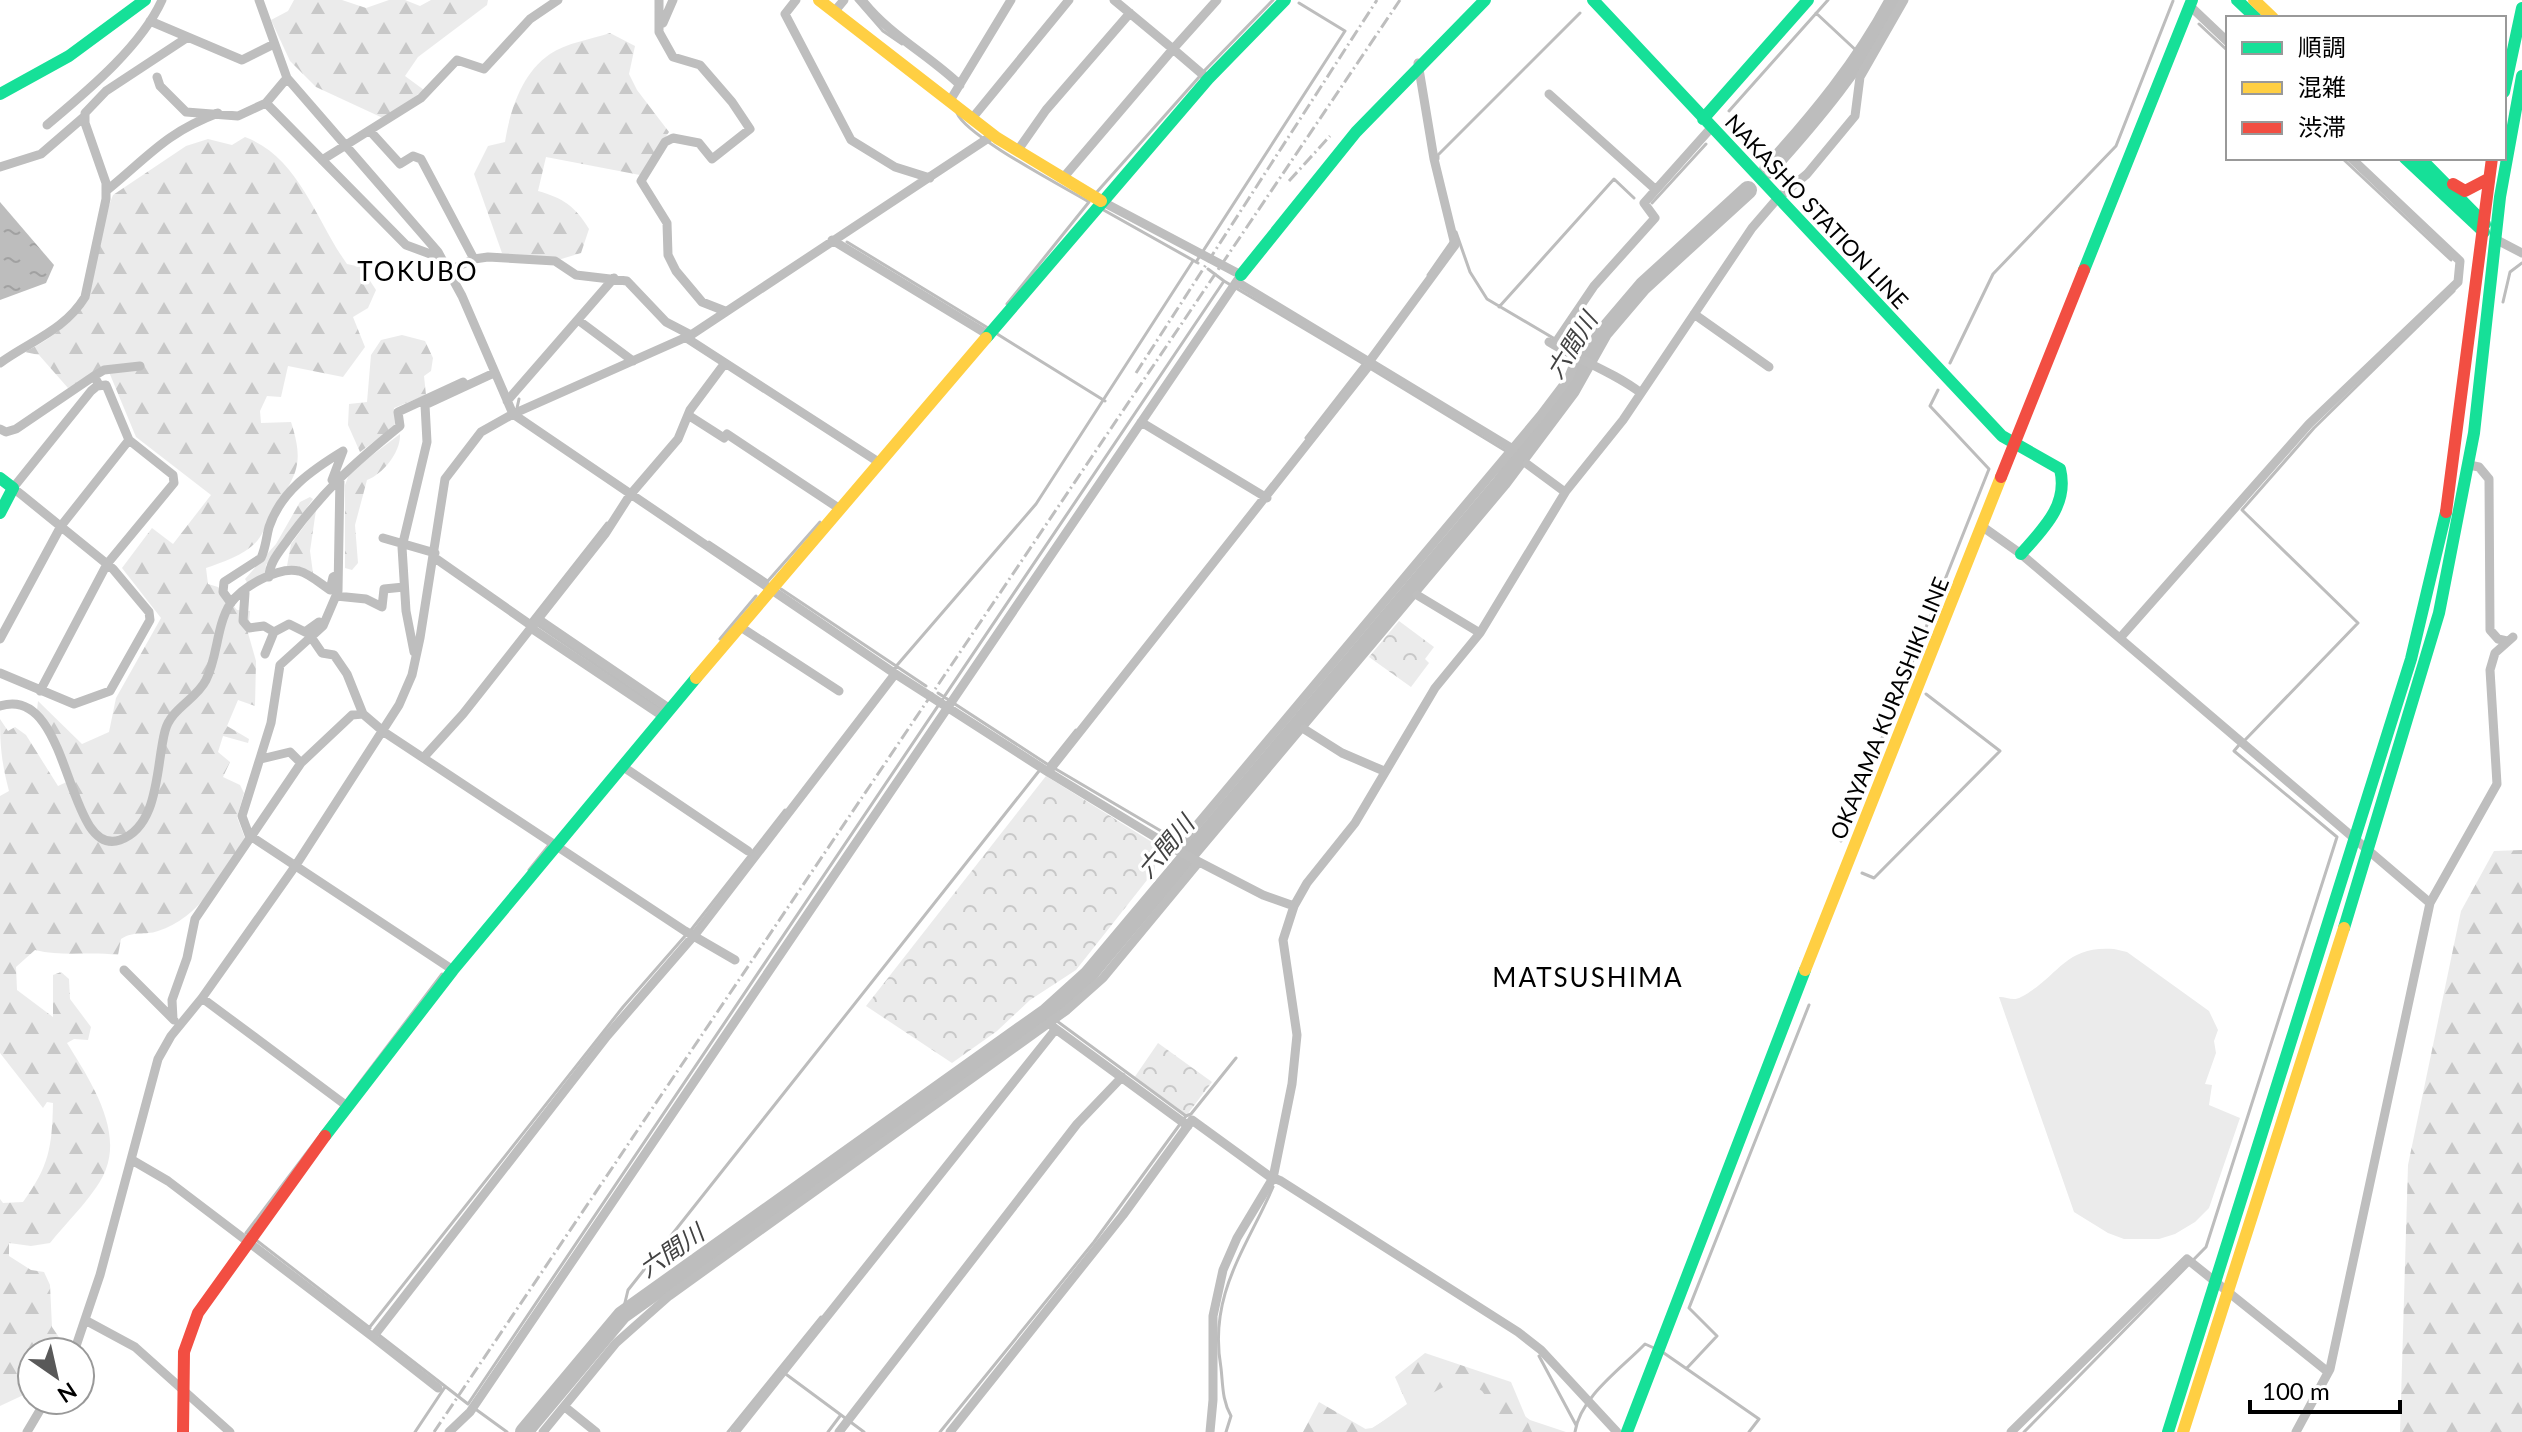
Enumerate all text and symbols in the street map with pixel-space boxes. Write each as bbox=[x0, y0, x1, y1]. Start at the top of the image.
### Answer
legend bbox=[2226, 16, 2506, 160]
text: 順調 bbox=[2298, 32, 2346, 61]
text: 混雑 bbox=[2298, 72, 2346, 101]
street label: NAKASHO STATION LINE bbox=[1720, 108, 1914, 314]
text: 渋滞 bbox=[2298, 112, 2346, 141]
district label: TOKUBO bbox=[357, 255, 479, 287]
water label: 六間川 bbox=[1540, 304, 1604, 383]
street label: OKAYAMA KURASHIKI LINE bbox=[1824, 573, 1954, 843]
water label: 六間川 bbox=[1131, 807, 1201, 883]
district label: MATSUSHIMA bbox=[1492, 961, 1684, 993]
water label: 六間川 bbox=[633, 1216, 711, 1283]
north arrow bbox=[16, 1336, 96, 1416]
scale bar bbox=[2250, 1364, 2400, 1414]
text: 100 m bbox=[2262, 1376, 2330, 1405]
text: N bbox=[53, 1377, 82, 1409]

